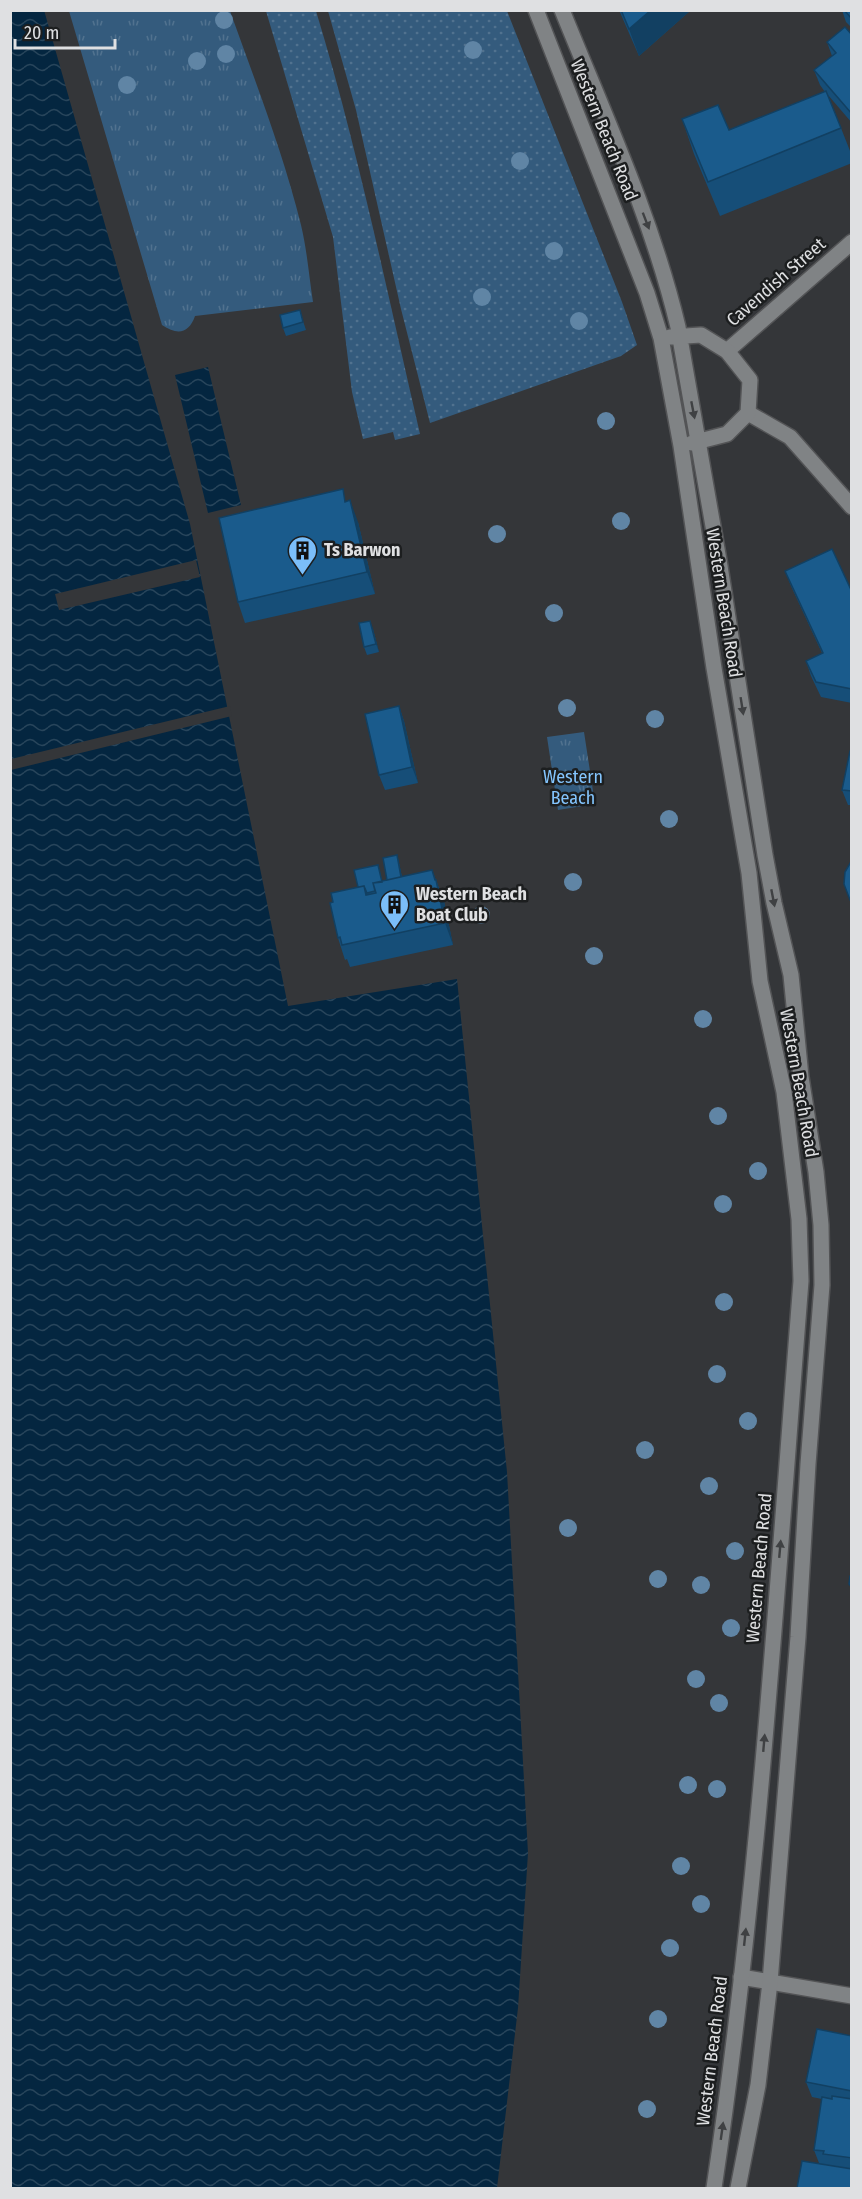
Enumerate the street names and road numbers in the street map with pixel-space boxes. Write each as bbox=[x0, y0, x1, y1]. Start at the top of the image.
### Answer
street label: Western Beach Road bbox=[566, 56, 642, 204]
street label: Cavendish Street bbox=[722, 233, 830, 331]
street label: Western Beach Road bbox=[701, 527, 747, 679]
street label: Western Beach Road bbox=[775, 1007, 823, 1159]
street label: Western Beach Road bbox=[741, 1492, 777, 1644]
street label: Western Beach Road bbox=[692, 1975, 732, 2127]

